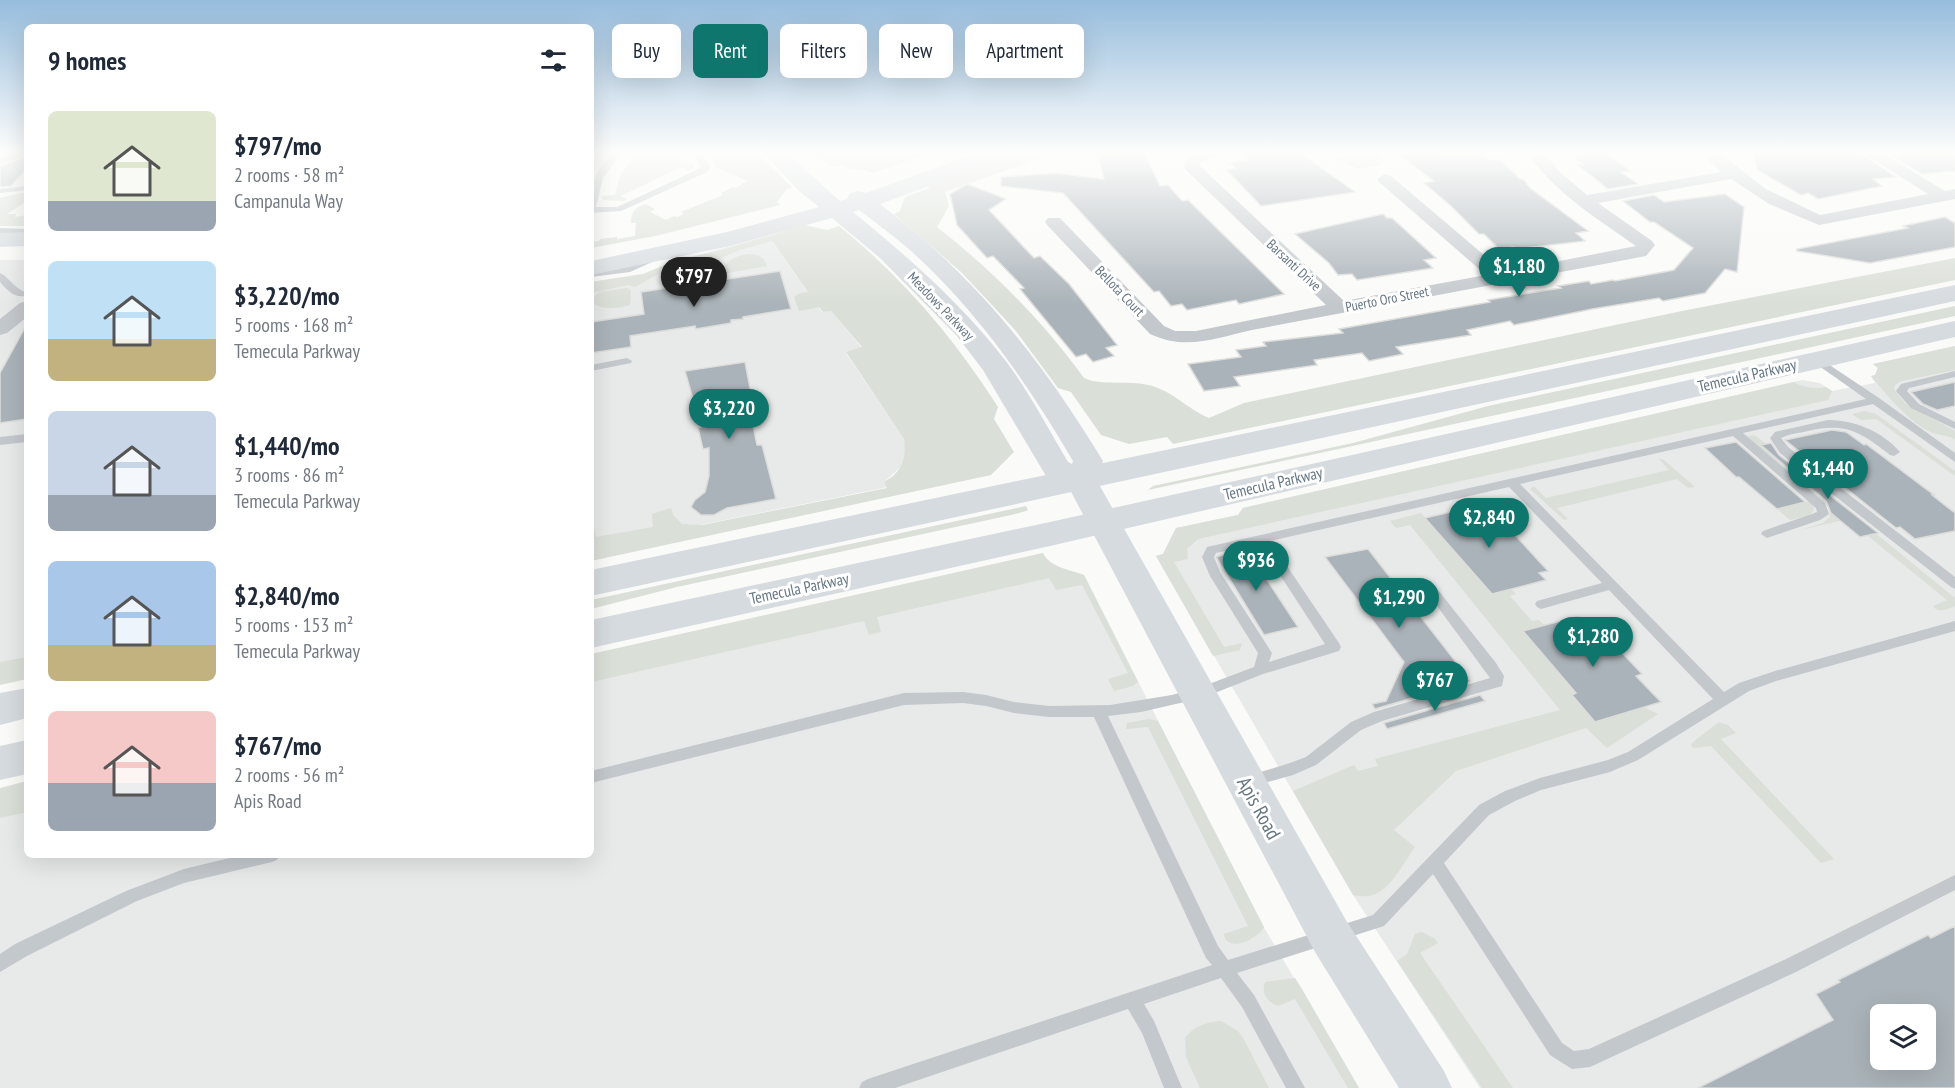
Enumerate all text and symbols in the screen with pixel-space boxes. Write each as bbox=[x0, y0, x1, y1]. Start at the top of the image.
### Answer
chip: Buy bbox=[612, 24, 681, 78]
chip: Rent bbox=[693, 24, 768, 78]
chip: Filters bbox=[780, 24, 867, 78]
chip: New bbox=[879, 24, 953, 78]
chip: Apartment bbox=[965, 24, 1084, 78]
text: 9 homes bbox=[48, 44, 126, 77]
icon: filters bbox=[537, 44, 570, 77]
text: $797/mo bbox=[234, 129, 322, 162]
icon: home bbox=[96, 135, 168, 207]
text: 2 rooms · 58 m² bbox=[234, 162, 344, 188]
text: Campanula Way bbox=[234, 188, 343, 214]
street label: Barsanti Drive bbox=[1263, 235, 1325, 295]
pin: $1,180 bbox=[1470, 247, 1568, 298]
text: $1,180 bbox=[1493, 253, 1545, 279]
pin: $797 bbox=[658, 257, 730, 308]
street label: Bellota Court bbox=[1091, 262, 1149, 320]
text: $797 bbox=[675, 263, 713, 289]
street label: Meadows Parkway bbox=[904, 268, 979, 344]
text: $3,220/mo bbox=[234, 279, 340, 312]
street label: Puerto Oro Street bbox=[1344, 282, 1430, 316]
icon: home bbox=[96, 285, 168, 357]
text: 5 rooms · 168 m² bbox=[234, 312, 353, 338]
text: Temecula Parkway bbox=[234, 338, 360, 364]
street label: Temecula Parkway bbox=[1696, 354, 1798, 396]
pin: $3,220 bbox=[680, 389, 778, 440]
text: $3,220 bbox=[703, 395, 755, 421]
text: $1,440/mo bbox=[234, 429, 340, 462]
icon: home bbox=[96, 435, 168, 507]
pin: $1,440 bbox=[1779, 449, 1877, 500]
text: $1,440 bbox=[1802, 455, 1854, 481]
text: 3 rooms · 86 m² bbox=[234, 462, 344, 488]
street label: Temecula Parkway bbox=[1222, 462, 1324, 504]
text: Temecula Parkway bbox=[234, 488, 360, 514]
pin: $2,840 bbox=[1440, 498, 1538, 549]
text: $2,840 bbox=[1463, 504, 1515, 530]
pin: $936 bbox=[1220, 541, 1292, 592]
text: $936 bbox=[1237, 547, 1275, 573]
street label: Temecula Parkway bbox=[748, 568, 850, 608]
pin: $1,290 bbox=[1350, 578, 1448, 629]
text: $2,840/mo bbox=[234, 579, 340, 612]
text: $1,290 bbox=[1373, 584, 1425, 610]
icon: home bbox=[96, 585, 168, 657]
text: 5 rooms · 153 m² bbox=[234, 612, 353, 638]
pin: $1,280 bbox=[1544, 617, 1642, 668]
text: $1,280 bbox=[1567, 623, 1619, 649]
text: Temecula Parkway bbox=[234, 638, 360, 664]
pin: $767 bbox=[1399, 661, 1471, 712]
text: $767 bbox=[1416, 667, 1454, 693]
text: $767/mo bbox=[234, 729, 322, 762]
icon: home bbox=[96, 735, 168, 807]
text: 2 rooms · 56 m² bbox=[234, 762, 344, 788]
street label: Apis Road bbox=[1231, 772, 1287, 844]
text: Apis Road bbox=[234, 788, 302, 814]
map controls bbox=[1870, 1004, 1936, 1070]
button: layers bbox=[1870, 1004, 1936, 1070]

